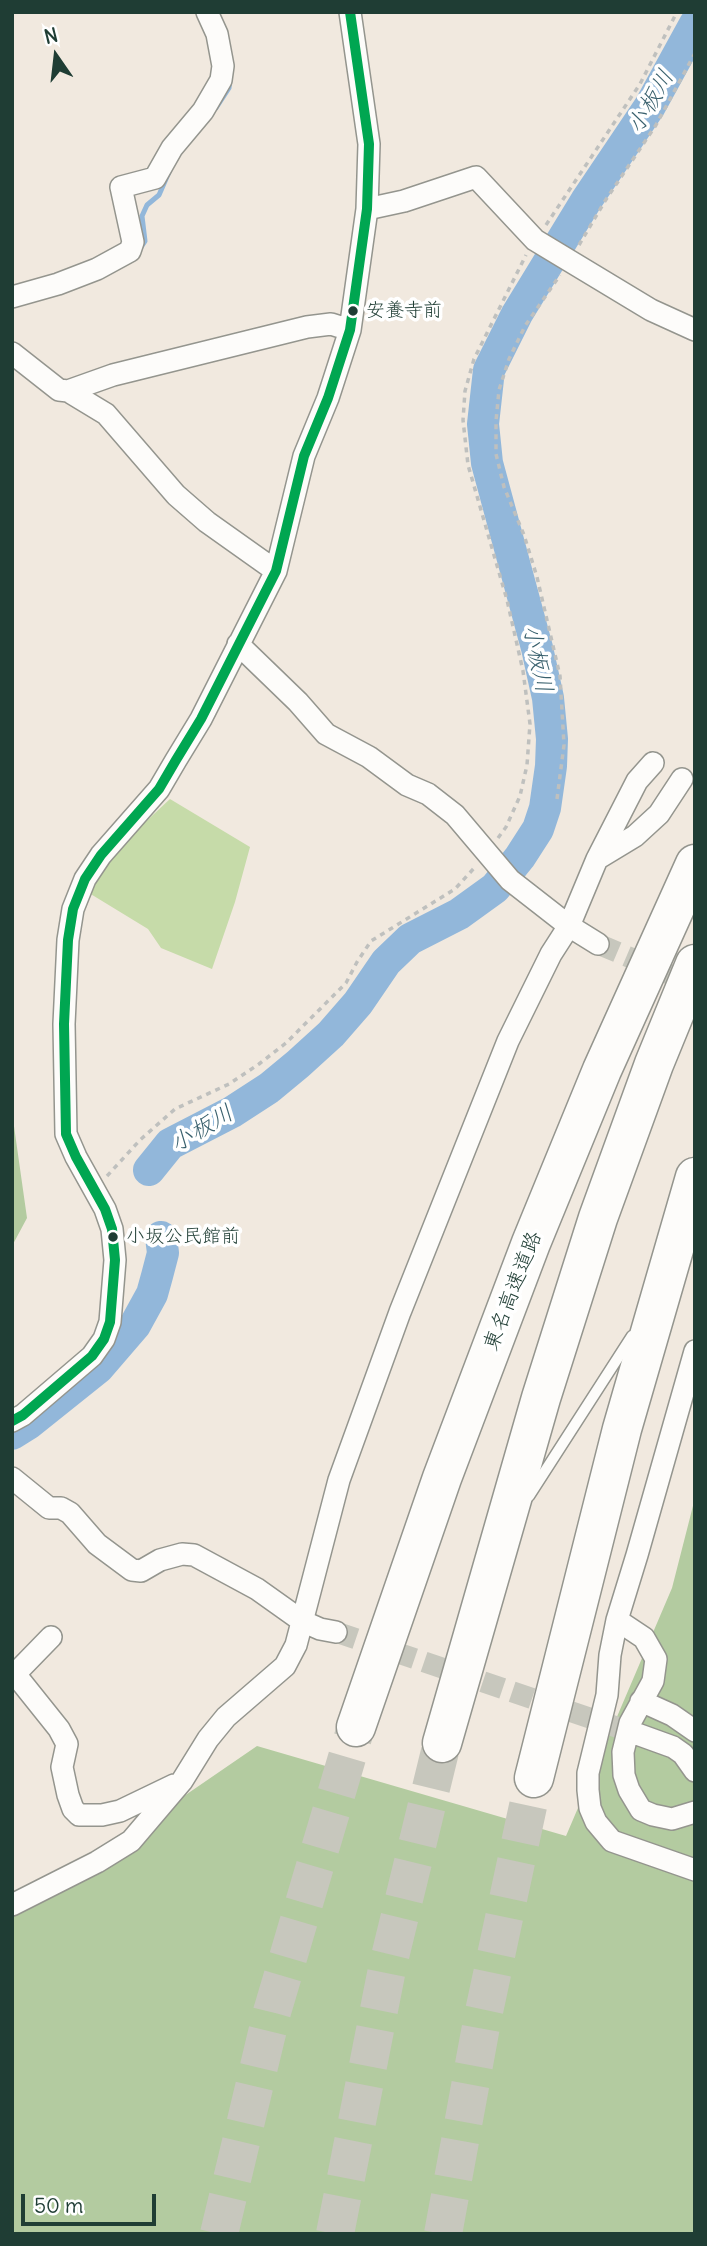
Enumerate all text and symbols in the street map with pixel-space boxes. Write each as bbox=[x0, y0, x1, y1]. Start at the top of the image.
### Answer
north arrow bbox=[21, 21, 91, 91]
text: N bbox=[42, 22, 60, 49]
water label: 小板川 bbox=[622, 65, 680, 139]
place label: 安養寺前 bbox=[366, 300, 442, 322]
marker: 安養寺前 bbox=[346, 304, 360, 318]
water label: 小板川 bbox=[516, 622, 558, 696]
water label: 小板川 bbox=[165, 1099, 239, 1159]
place label: 小坂公民館前 bbox=[126, 1226, 240, 1248]
street label: 東名高速道路 bbox=[479, 1228, 547, 1354]
marker: 小坂公民館前 bbox=[106, 1230, 120, 1244]
scale bar bbox=[24, 2180, 159, 2224]
text: 50 m bbox=[34, 2192, 83, 2219]

